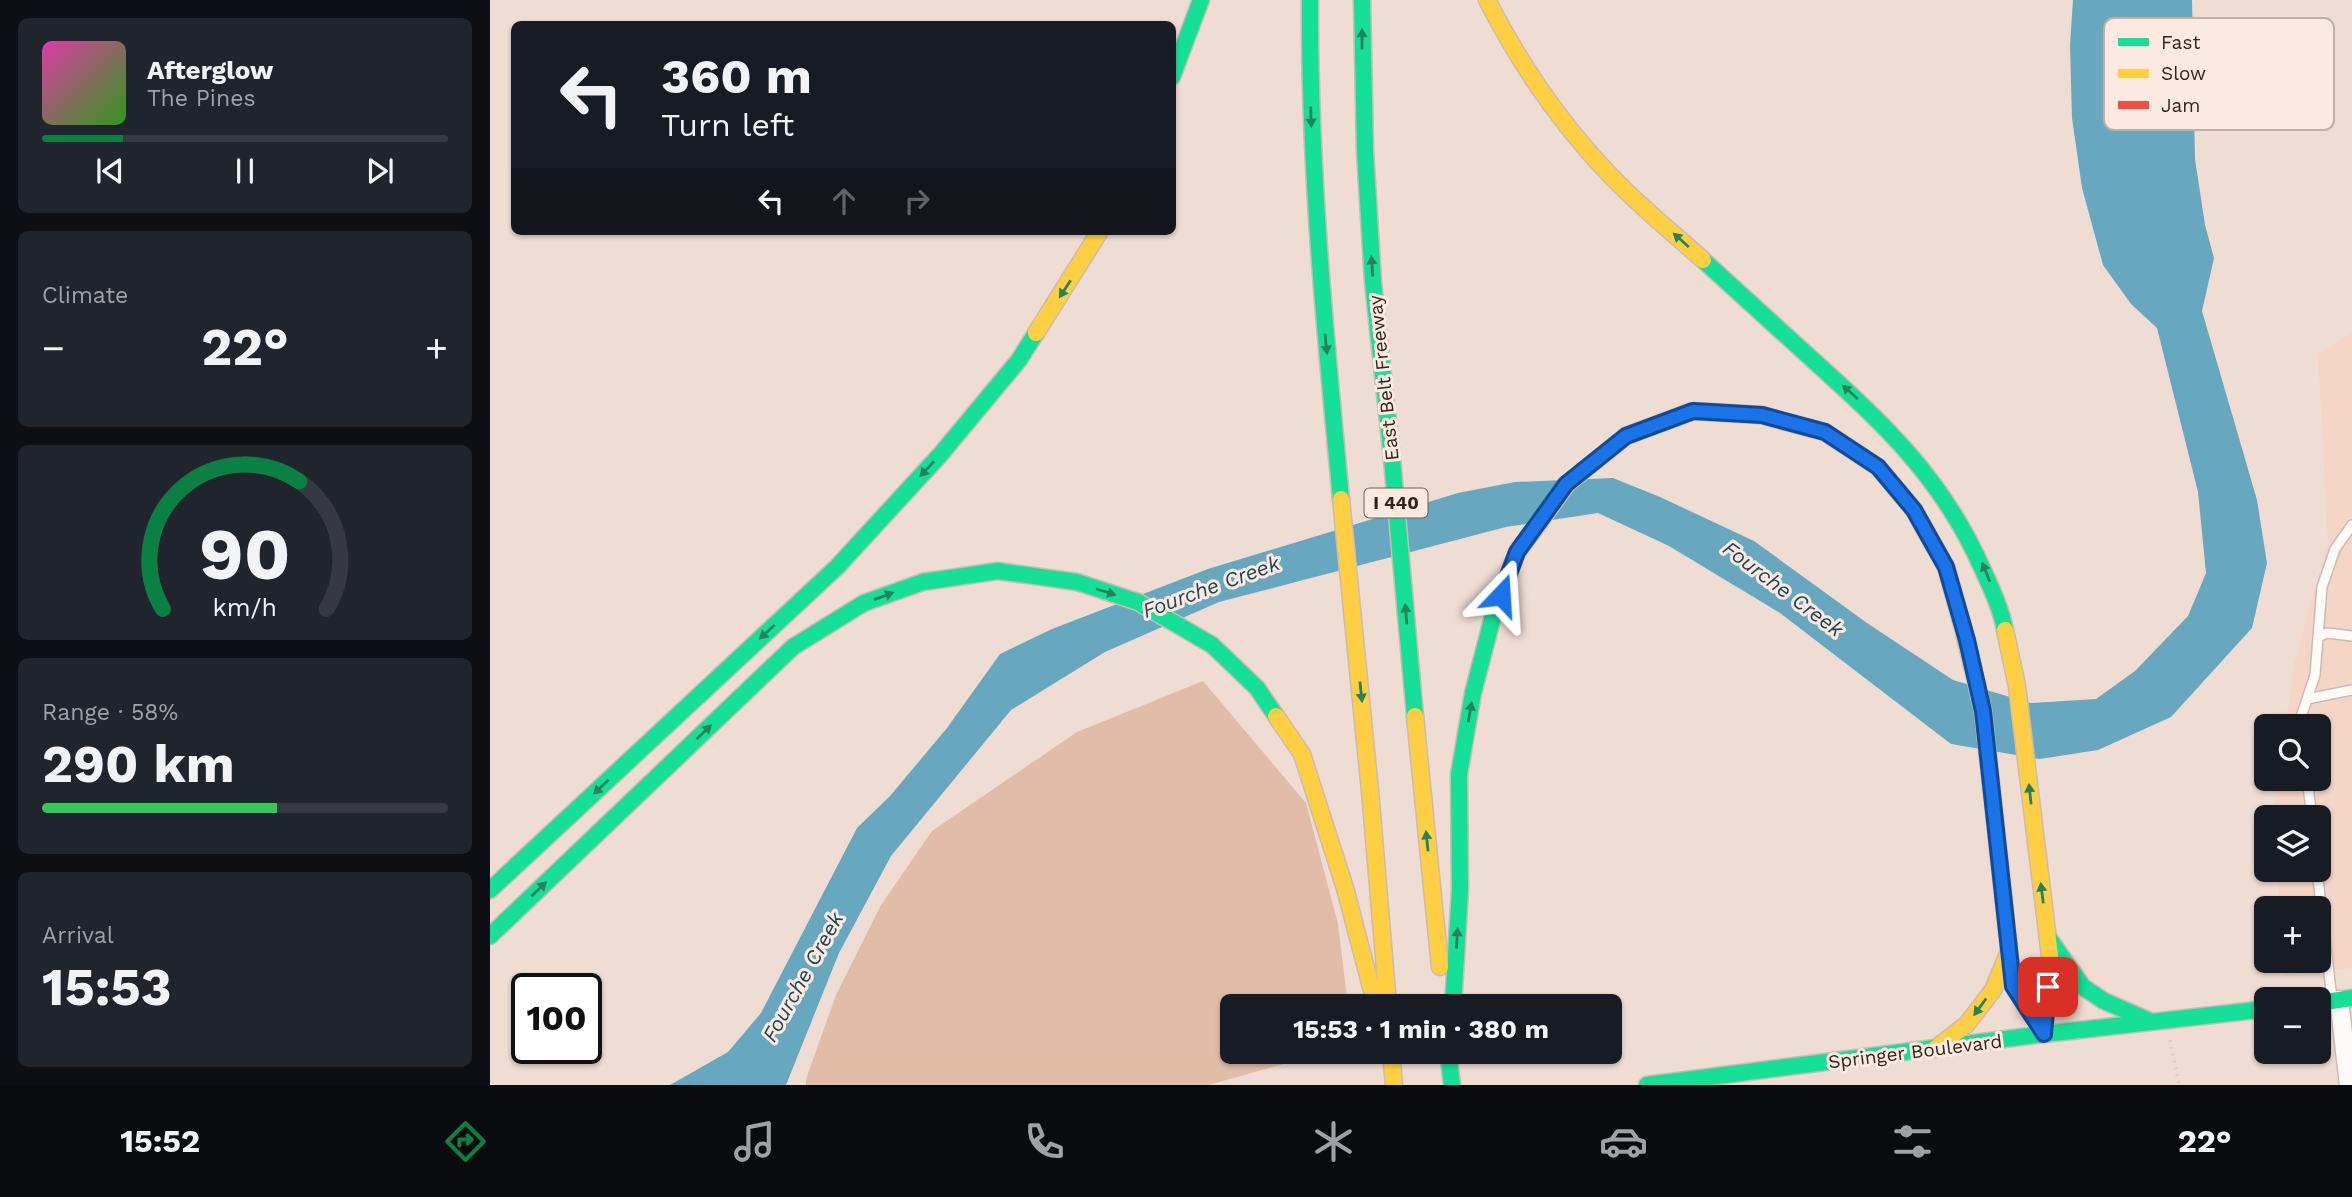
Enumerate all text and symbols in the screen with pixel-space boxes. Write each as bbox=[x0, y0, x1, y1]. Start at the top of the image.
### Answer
legend bbox=[2104, 18, 2334, 130]
one-way arrow bbox=[1356, 28, 1368, 50]
text: Fast bbox=[2161, 31, 2200, 54]
text: 360 m bbox=[661, 47, 812, 105]
icon: left bbox=[546, 49, 637, 140]
text: Afterglow bbox=[147, 55, 273, 85]
text: Slow bbox=[2161, 62, 2206, 85]
text: The Pines bbox=[147, 85, 256, 112]
text: Jam bbox=[2161, 94, 2200, 117]
text: Turn left bbox=[661, 106, 794, 144]
one-way arrow bbox=[1306, 106, 1317, 128]
icon: previous bbox=[91, 152, 129, 190]
icon: pause bbox=[226, 152, 264, 190]
icon: next bbox=[361, 152, 399, 190]
icon: left bbox=[752, 182, 790, 220]
icon: ahead bbox=[825, 182, 863, 220]
icon: right bbox=[898, 182, 936, 220]
one-way arrow bbox=[1673, 232, 1690, 248]
one-way arrow bbox=[1366, 255, 1377, 277]
one-way arrow bbox=[1058, 279, 1071, 299]
text: Climate bbox=[42, 282, 128, 309]
street label: East Belt Freeway bbox=[1363, 294, 1404, 462]
text: 22° bbox=[201, 317, 289, 378]
text: − bbox=[42, 326, 65, 370]
text: + bbox=[425, 326, 448, 370]
one-way arrow bbox=[1321, 333, 1332, 355]
one-way arrow bbox=[1842, 385, 1859, 401]
one-way arrow bbox=[919, 460, 935, 477]
road number: I 440 bbox=[1364, 489, 1427, 518]
text: 90 bbox=[199, 511, 291, 597]
water label: Fourche Creek bbox=[1718, 535, 1849, 642]
water label: Fourche Creek bbox=[1139, 550, 1283, 623]
position arrow bbox=[1464, 558, 1538, 632]
one-way arrow bbox=[1980, 562, 1991, 583]
one-way arrow bbox=[1095, 587, 1116, 597]
one-way arrow bbox=[873, 590, 894, 601]
text: km/h bbox=[213, 592, 277, 621]
one-way arrow bbox=[1400, 603, 1411, 625]
one-way arrow bbox=[759, 623, 776, 640]
one-way arrow bbox=[1356, 682, 1367, 704]
text: Range · 58% bbox=[42, 699, 178, 726]
one-way arrow bbox=[1465, 701, 1476, 723]
map controls bbox=[2254, 714, 2331, 1064]
button: search bbox=[2254, 714, 2331, 791]
one-way arrow bbox=[695, 725, 712, 741]
text: 290 km bbox=[42, 734, 235, 795]
one-way arrow bbox=[593, 778, 610, 794]
one-way arrow bbox=[2025, 783, 2036, 805]
button: layers bbox=[2254, 805, 2331, 882]
one-way arrow bbox=[1421, 830, 1432, 852]
one-way arrow bbox=[531, 881, 548, 898]
one-way arrow bbox=[2036, 882, 2047, 904]
button: + bbox=[2254, 896, 2331, 973]
water label: Fourche Creek bbox=[757, 907, 849, 1046]
text: Arrival bbox=[42, 922, 114, 949]
one-way arrow bbox=[1452, 927, 1463, 949]
text: 15:53 bbox=[42, 957, 172, 1018]
pin bbox=[2018, 957, 2078, 1017]
icon: arrive bbox=[2029, 968, 2067, 1006]
speed limit sign: 100 bbox=[511, 973, 602, 1064]
button: − bbox=[2254, 987, 2331, 1064]
one-way arrow bbox=[1973, 998, 1987, 1016]
text: 15:53 · 1 min · 380 m bbox=[1293, 1014, 1549, 1044]
street label: Springer Boulevard bbox=[1827, 1029, 2003, 1074]
icon: directions bbox=[441, 1117, 490, 1166]
icon: music bbox=[730, 1117, 779, 1166]
icon: phone bbox=[1020, 1117, 1069, 1166]
icon: climate bbox=[1309, 1117, 1358, 1166]
icon: car bbox=[1599, 1117, 1648, 1166]
icon: filters bbox=[1888, 1117, 1937, 1166]
text: 15:52 bbox=[120, 1122, 200, 1160]
text: 22° bbox=[2178, 1122, 2232, 1160]

